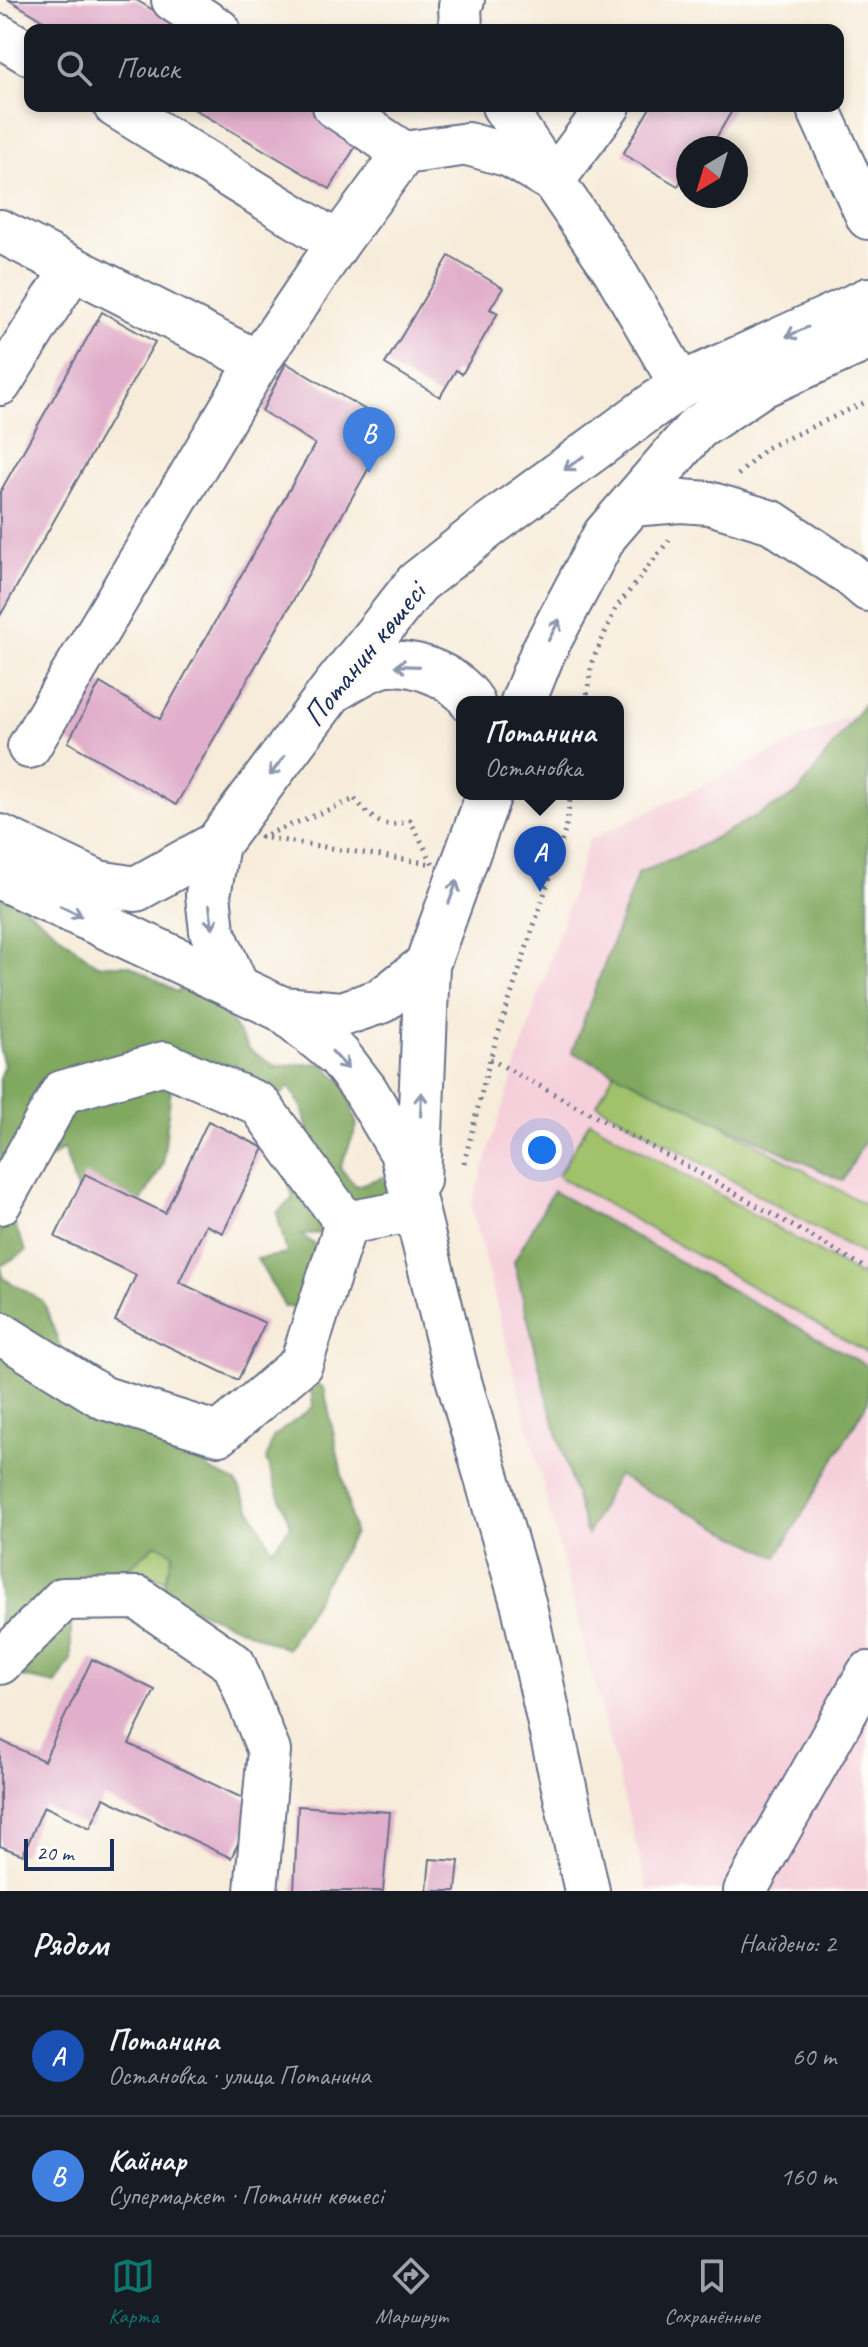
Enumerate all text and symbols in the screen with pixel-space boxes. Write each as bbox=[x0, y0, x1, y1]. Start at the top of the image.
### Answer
search box bbox=[24, 24, 844, 112]
icon: search bbox=[52, 46, 96, 90]
text: Поиск bbox=[116, 49, 179, 87]
north arrow bbox=[676, 136, 748, 208]
one-way arrow bbox=[785, 325, 810, 340]
pin: B bbox=[343, 407, 395, 473]
one-way arrow bbox=[564, 454, 585, 471]
street label: Потанин көшесі bbox=[293, 570, 437, 735]
one-way arrow bbox=[547, 619, 562, 643]
one-way arrow bbox=[394, 658, 421, 673]
popup bbox=[456, 696, 624, 800]
text: Потанина bbox=[485, 713, 595, 751]
text: Остановка bbox=[485, 751, 582, 784]
one-way arrow bbox=[268, 754, 285, 776]
pin: A bbox=[514, 826, 566, 892]
one-way arrow bbox=[447, 880, 461, 905]
one-way arrow bbox=[203, 903, 218, 930]
one-way arrow bbox=[58, 904, 82, 919]
one-way arrow bbox=[331, 1049, 349, 1069]
one-way arrow bbox=[413, 1091, 428, 1118]
your location bbox=[522, 1130, 562, 1170]
scale bar bbox=[24, 1835, 114, 1871]
text: 20 m bbox=[36, 1839, 73, 1867]
text: Рядом bbox=[32, 1922, 108, 1965]
text: Найдено: 2 bbox=[739, 1927, 836, 1960]
text: Потанина bbox=[108, 2021, 219, 2059]
text: A bbox=[51, 2040, 65, 2073]
text: 60 m bbox=[792, 2040, 836, 2073]
text: Остановка · улица Потанина bbox=[108, 2059, 371, 2092]
text: Кайнар bbox=[108, 2141, 186, 2179]
text: B bbox=[51, 2160, 65, 2193]
text: 160 m bbox=[780, 2160, 836, 2193]
text: Супермаркет · Потанин көшесі bbox=[108, 2179, 383, 2212]
tab: Карта bbox=[108, 2254, 159, 2330]
tab: Маршрут bbox=[375, 2254, 448, 2330]
tab: Сохранённые bbox=[664, 2254, 760, 2330]

